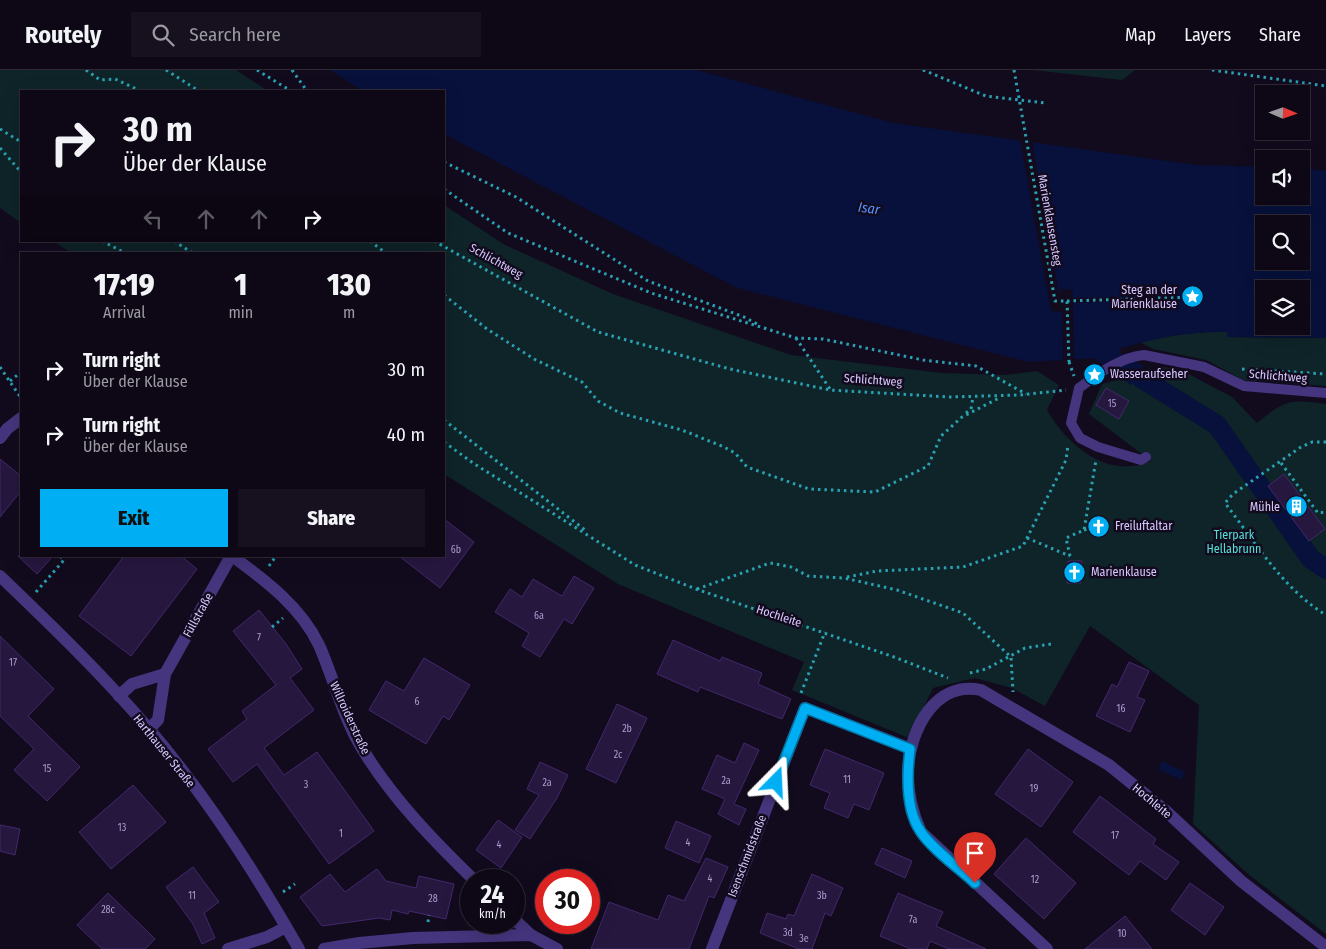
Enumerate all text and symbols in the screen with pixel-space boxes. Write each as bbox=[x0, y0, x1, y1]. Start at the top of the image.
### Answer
search box bbox=[131, 12, 481, 57]
text: Routely bbox=[25, 21, 101, 49]
icon: search bbox=[149, 21, 177, 49]
text: Search here bbox=[189, 23, 281, 46]
text: Map bbox=[1125, 24, 1156, 46]
text: Layers bbox=[1184, 24, 1231, 46]
text: Share bbox=[1259, 24, 1301, 46]
north arrow bbox=[1255, 85, 1310, 140]
map controls bbox=[1255, 85, 1310, 335]
text: 30 m bbox=[123, 108, 193, 150]
icon: right bbox=[40, 110, 105, 175]
text: Über der Klause bbox=[123, 150, 267, 177]
button: sound bbox=[1255, 150, 1310, 205]
street label: Marienklausensteg bbox=[1035, 173, 1065, 267]
water label: Isar bbox=[857, 199, 882, 219]
icon: left bbox=[139, 205, 167, 233]
icon: ahead bbox=[192, 205, 220, 233]
icon: ahead bbox=[245, 205, 273, 233]
icon: right bbox=[298, 205, 326, 233]
button: search bbox=[1255, 215, 1310, 270]
street label: Schlichtweg bbox=[467, 241, 525, 281]
text: 17:19 bbox=[94, 267, 155, 303]
text: 1 bbox=[234, 267, 247, 303]
text: 130 bbox=[327, 267, 371, 303]
button: layers bbox=[1255, 280, 1310, 335]
place label: Steg an der Marienklause bbox=[1111, 283, 1178, 311]
place icon: Steg an der Marienklause bbox=[1181, 285, 1205, 309]
text: Arrival bbox=[103, 303, 145, 322]
text: min bbox=[228, 303, 253, 322]
text: m bbox=[343, 303, 355, 322]
text: Turn right bbox=[83, 349, 160, 372]
icon: right bbox=[40, 356, 68, 384]
text: 30 m bbox=[387, 358, 425, 381]
place icon: Wasseraufseher bbox=[1082, 362, 1106, 386]
street label: Schlichtweg bbox=[1248, 366, 1308, 386]
place label: Wasseraufseher bbox=[1110, 367, 1188, 381]
street label: Schlichtweg bbox=[843, 371, 903, 389]
text: Über der Klause bbox=[83, 372, 188, 391]
house number: 15 bbox=[1108, 398, 1117, 410]
text: Turn right bbox=[83, 414, 160, 437]
icon: right bbox=[40, 421, 68, 449]
text: 40 m bbox=[387, 423, 425, 446]
text: Über der Klause bbox=[83, 437, 188, 456]
button: Exit bbox=[40, 489, 228, 547]
button: Share bbox=[238, 489, 425, 547]
building icon: Mühle bbox=[1284, 495, 1308, 519]
place label: Mühle bbox=[1250, 500, 1280, 514]
church icon: Freiluftaltar bbox=[1087, 514, 1111, 538]
place label: Freiluftaltar bbox=[1115, 519, 1173, 533]
park label: Tierpark Hellabrunn bbox=[1207, 528, 1261, 556]
house number: 6b bbox=[451, 544, 461, 556]
church icon: Marienklause bbox=[1063, 560, 1087, 584]
place label: Marienklause bbox=[1091, 565, 1157, 579]
street label: Füllstraße bbox=[180, 590, 216, 640]
street label: Hochleite bbox=[755, 602, 803, 630]
house number: 6a bbox=[534, 610, 544, 622]
house number: 7 bbox=[257, 632, 261, 644]
house number: 17 bbox=[9, 657, 17, 669]
street label: Willroiderstraße bbox=[327, 679, 373, 757]
house number: 6 bbox=[415, 696, 420, 708]
house number: 16 bbox=[1117, 703, 1125, 715]
street label: Harthauser Straße bbox=[130, 712, 198, 790]
house number: 2b bbox=[622, 723, 632, 735]
house number: 2c bbox=[614, 749, 623, 761]
position arrow bbox=[749, 755, 801, 807]
house number: 15 bbox=[43, 763, 52, 775]
house number: 11 bbox=[843, 774, 851, 786]
house number: 2a bbox=[721, 775, 731, 787]
house number: 2a bbox=[542, 777, 552, 789]
house number: 3 bbox=[304, 779, 309, 791]
street label: Hochleite bbox=[1130, 781, 1174, 821]
house number: 19 bbox=[1030, 783, 1039, 795]
street label: Isenschmidstraße bbox=[725, 813, 769, 899]
house number: 13 bbox=[118, 822, 127, 834]
house number: 1 bbox=[339, 828, 343, 840]
house number: 17 bbox=[1111, 830, 1119, 842]
pin bbox=[954, 832, 996, 883]
house number: 4 bbox=[686, 837, 691, 849]
house number: 4 bbox=[497, 839, 502, 851]
icon: arrive bbox=[961, 839, 989, 867]
speed limit sign: 30 bbox=[535, 869, 600, 934]
house number: 4 bbox=[708, 873, 713, 885]
house number: 12 bbox=[1031, 874, 1040, 886]
text: 24 bbox=[481, 880, 504, 910]
house number: 11 bbox=[188, 890, 196, 902]
house number: 3b bbox=[817, 890, 827, 902]
house number: 28 bbox=[428, 893, 438, 905]
house number: 28c bbox=[101, 904, 116, 916]
text: km/h bbox=[479, 907, 506, 921]
house number: 7a bbox=[909, 914, 917, 926]
house number: 3d bbox=[783, 927, 793, 939]
house number: 10 bbox=[1117, 928, 1127, 940]
house number: 3e bbox=[799, 933, 809, 945]

